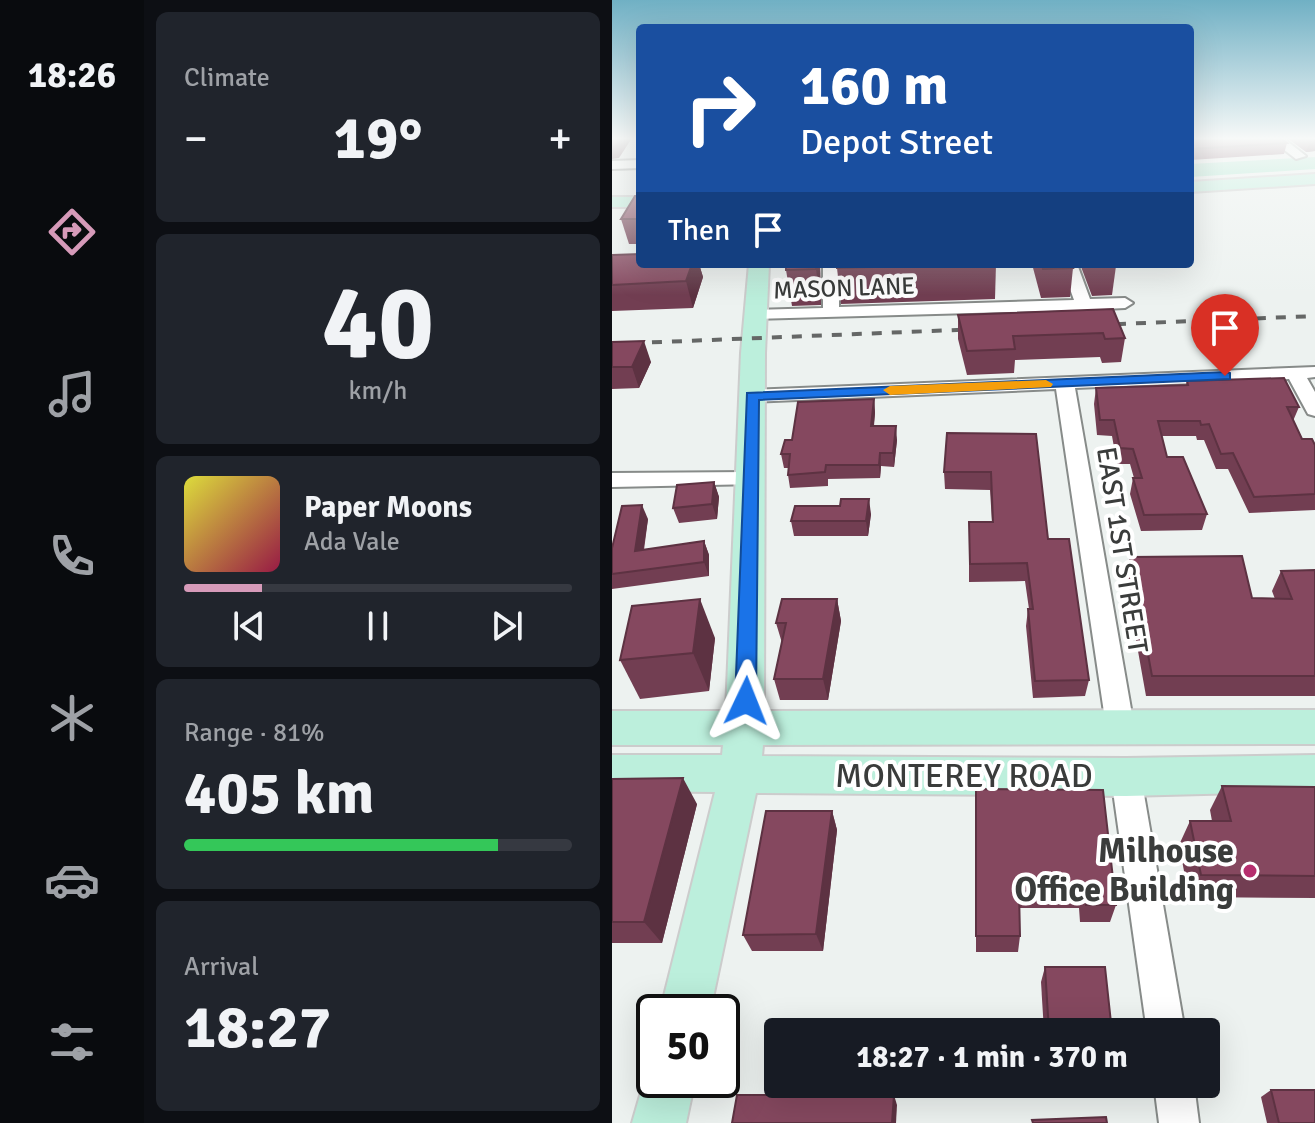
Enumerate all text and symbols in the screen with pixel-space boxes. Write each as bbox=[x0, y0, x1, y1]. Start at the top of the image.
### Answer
text: 160 m bbox=[800, 51, 948, 120]
text: 18:26 bbox=[28, 53, 116, 98]
icon: right bbox=[668, 56, 772, 160]
text: Climate bbox=[184, 62, 270, 94]
text: 19° bbox=[334, 102, 422, 176]
text: − bbox=[184, 112, 208, 166]
text: + bbox=[548, 112, 572, 166]
text: Depot Street bbox=[800, 120, 993, 165]
icon: directions bbox=[44, 204, 100, 260]
icon: arrive bbox=[746, 208, 790, 252]
text: Then bbox=[668, 212, 730, 249]
text: 40 bbox=[322, 259, 434, 387]
street label: MASON LANE bbox=[773, 271, 915, 305]
pin bbox=[1191, 294, 1259, 376]
icon: arrive bbox=[1203, 306, 1247, 350]
icon: music bbox=[44, 366, 100, 422]
text: km/h bbox=[349, 375, 407, 407]
street label: EAST 1ST STREET bbox=[1089, 444, 1155, 656]
text: Paper Moons bbox=[304, 489, 472, 526]
text: Ada Vale bbox=[304, 526, 400, 558]
icon: phone bbox=[44, 528, 100, 584]
icon: previous bbox=[227, 604, 271, 648]
icon: pause bbox=[356, 604, 400, 648]
icon: next bbox=[485, 604, 529, 648]
position arrow bbox=[704, 659, 788, 743]
icon: climate bbox=[44, 690, 100, 746]
text: Range · 81% bbox=[184, 717, 325, 749]
street label: MONTEREY ROAD bbox=[835, 755, 1093, 797]
text: 405 km bbox=[184, 757, 374, 831]
place label: Milhouse Office Building bbox=[1014, 830, 1234, 911]
icon: car bbox=[44, 852, 100, 908]
marker: Milhouse Office Building bbox=[1241, 862, 1259, 880]
text: Arrival bbox=[184, 951, 259, 983]
text: 18:27 bbox=[184, 991, 331, 1065]
speed limit sign: 50 bbox=[636, 994, 740, 1098]
icon: filters bbox=[44, 1014, 100, 1070]
text: 18:27 · 1 min · 370 m bbox=[856, 1039, 1128, 1076]

